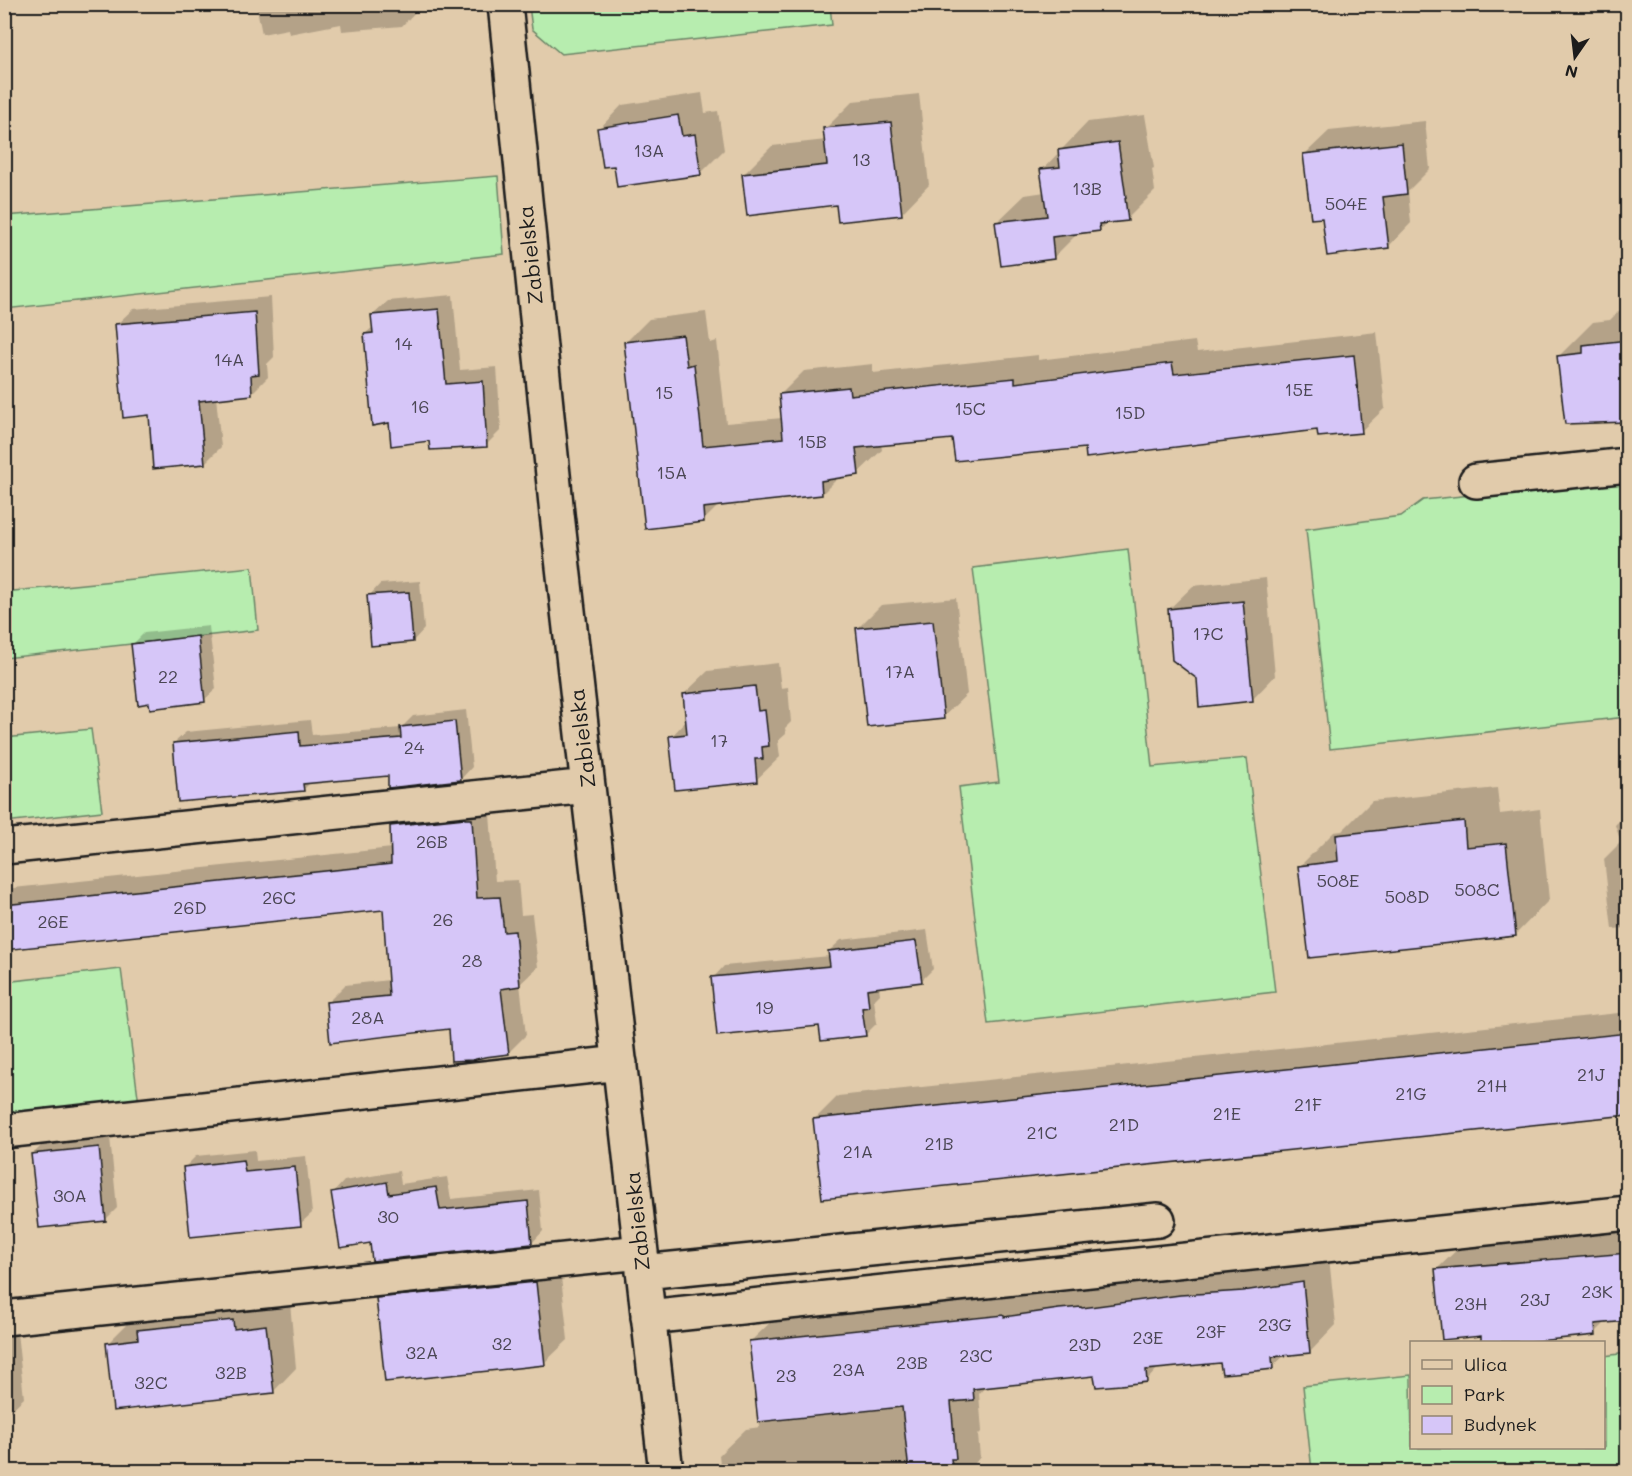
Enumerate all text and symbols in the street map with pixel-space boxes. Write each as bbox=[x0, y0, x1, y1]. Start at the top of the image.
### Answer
north arrow bbox=[1545, 27, 1605, 87]
text: N bbox=[1563, 60, 1580, 84]
house number: 13A bbox=[633, 138, 665, 162]
house number: 13 bbox=[852, 147, 870, 171]
house number: 13B bbox=[1072, 176, 1102, 200]
house number: 504E bbox=[1325, 191, 1367, 215]
street label: Zabielska bbox=[511, 204, 548, 306]
house number: 14 bbox=[394, 331, 413, 355]
house number: 14A bbox=[213, 347, 245, 371]
house number: 15E bbox=[1285, 377, 1313, 401]
house number: 15 bbox=[655, 380, 673, 404]
house number: 16 bbox=[411, 394, 429, 418]
house number: 15C bbox=[954, 396, 986, 420]
house number: 15D bbox=[1115, 400, 1145, 424]
house number: 15B bbox=[797, 429, 827, 453]
house number: 15A bbox=[657, 460, 688, 484]
house number: 17C bbox=[1193, 621, 1224, 645]
house number: 17A bbox=[885, 659, 915, 683]
house number: 22 bbox=[158, 664, 178, 688]
street label: Zabielska bbox=[562, 687, 601, 789]
house number: 17 bbox=[710, 728, 728, 752]
house number: 24 bbox=[404, 735, 425, 759]
house number: 26B bbox=[416, 829, 448, 853]
house number: 508E bbox=[1317, 868, 1359, 892]
house number: 508C bbox=[1454, 877, 1500, 901]
house number: 508D bbox=[1385, 884, 1429, 908]
house number: 26C bbox=[262, 885, 296, 909]
house number: 26D bbox=[173, 895, 207, 919]
house number: 26 bbox=[433, 907, 453, 931]
house number: 26E bbox=[37, 909, 69, 933]
house number: 28 bbox=[462, 948, 483, 972]
house number: 19 bbox=[755, 995, 774, 1019]
house number: 28A bbox=[351, 1005, 385, 1029]
house number: 21J bbox=[1577, 1062, 1605, 1086]
house number: 21H bbox=[1477, 1073, 1507, 1097]
house number: 21G bbox=[1395, 1081, 1427, 1105]
house number: 21F bbox=[1294, 1092, 1322, 1116]
house number: 21E bbox=[1213, 1101, 1241, 1125]
house number: 21D bbox=[1109, 1112, 1139, 1136]
house number: 21C bbox=[1027, 1120, 1058, 1144]
house number: 21B bbox=[924, 1131, 954, 1155]
house number: 21A bbox=[843, 1139, 873, 1163]
street label: Zabielska bbox=[618, 1170, 655, 1272]
house number: 30A bbox=[53, 1183, 87, 1207]
house number: 30 bbox=[377, 1204, 399, 1228]
house number: 23K bbox=[1581, 1279, 1613, 1303]
house number: 23J bbox=[1520, 1287, 1550, 1311]
house number: 23H bbox=[1454, 1291, 1488, 1315]
house number: 23G bbox=[1258, 1312, 1292, 1336]
house number: 23F bbox=[1196, 1319, 1226, 1343]
house number: 23E bbox=[1133, 1325, 1163, 1349]
house number: 32 bbox=[492, 1331, 512, 1355]
house number: 23D bbox=[1069, 1332, 1101, 1356]
house number: 32A bbox=[405, 1340, 439, 1364]
legend bbox=[1410, 1341, 1605, 1449]
house number: 23C bbox=[959, 1343, 993, 1367]
house number: 23B bbox=[896, 1350, 928, 1374]
text: Ulica bbox=[1464, 1352, 1508, 1376]
house number: 23A bbox=[832, 1357, 866, 1381]
house number: 32B bbox=[215, 1360, 247, 1384]
house number: 23 bbox=[776, 1363, 796, 1387]
house number: 32C bbox=[134, 1370, 168, 1394]
text: Park bbox=[1464, 1382, 1505, 1406]
text: Budynek bbox=[1464, 1412, 1537, 1436]

